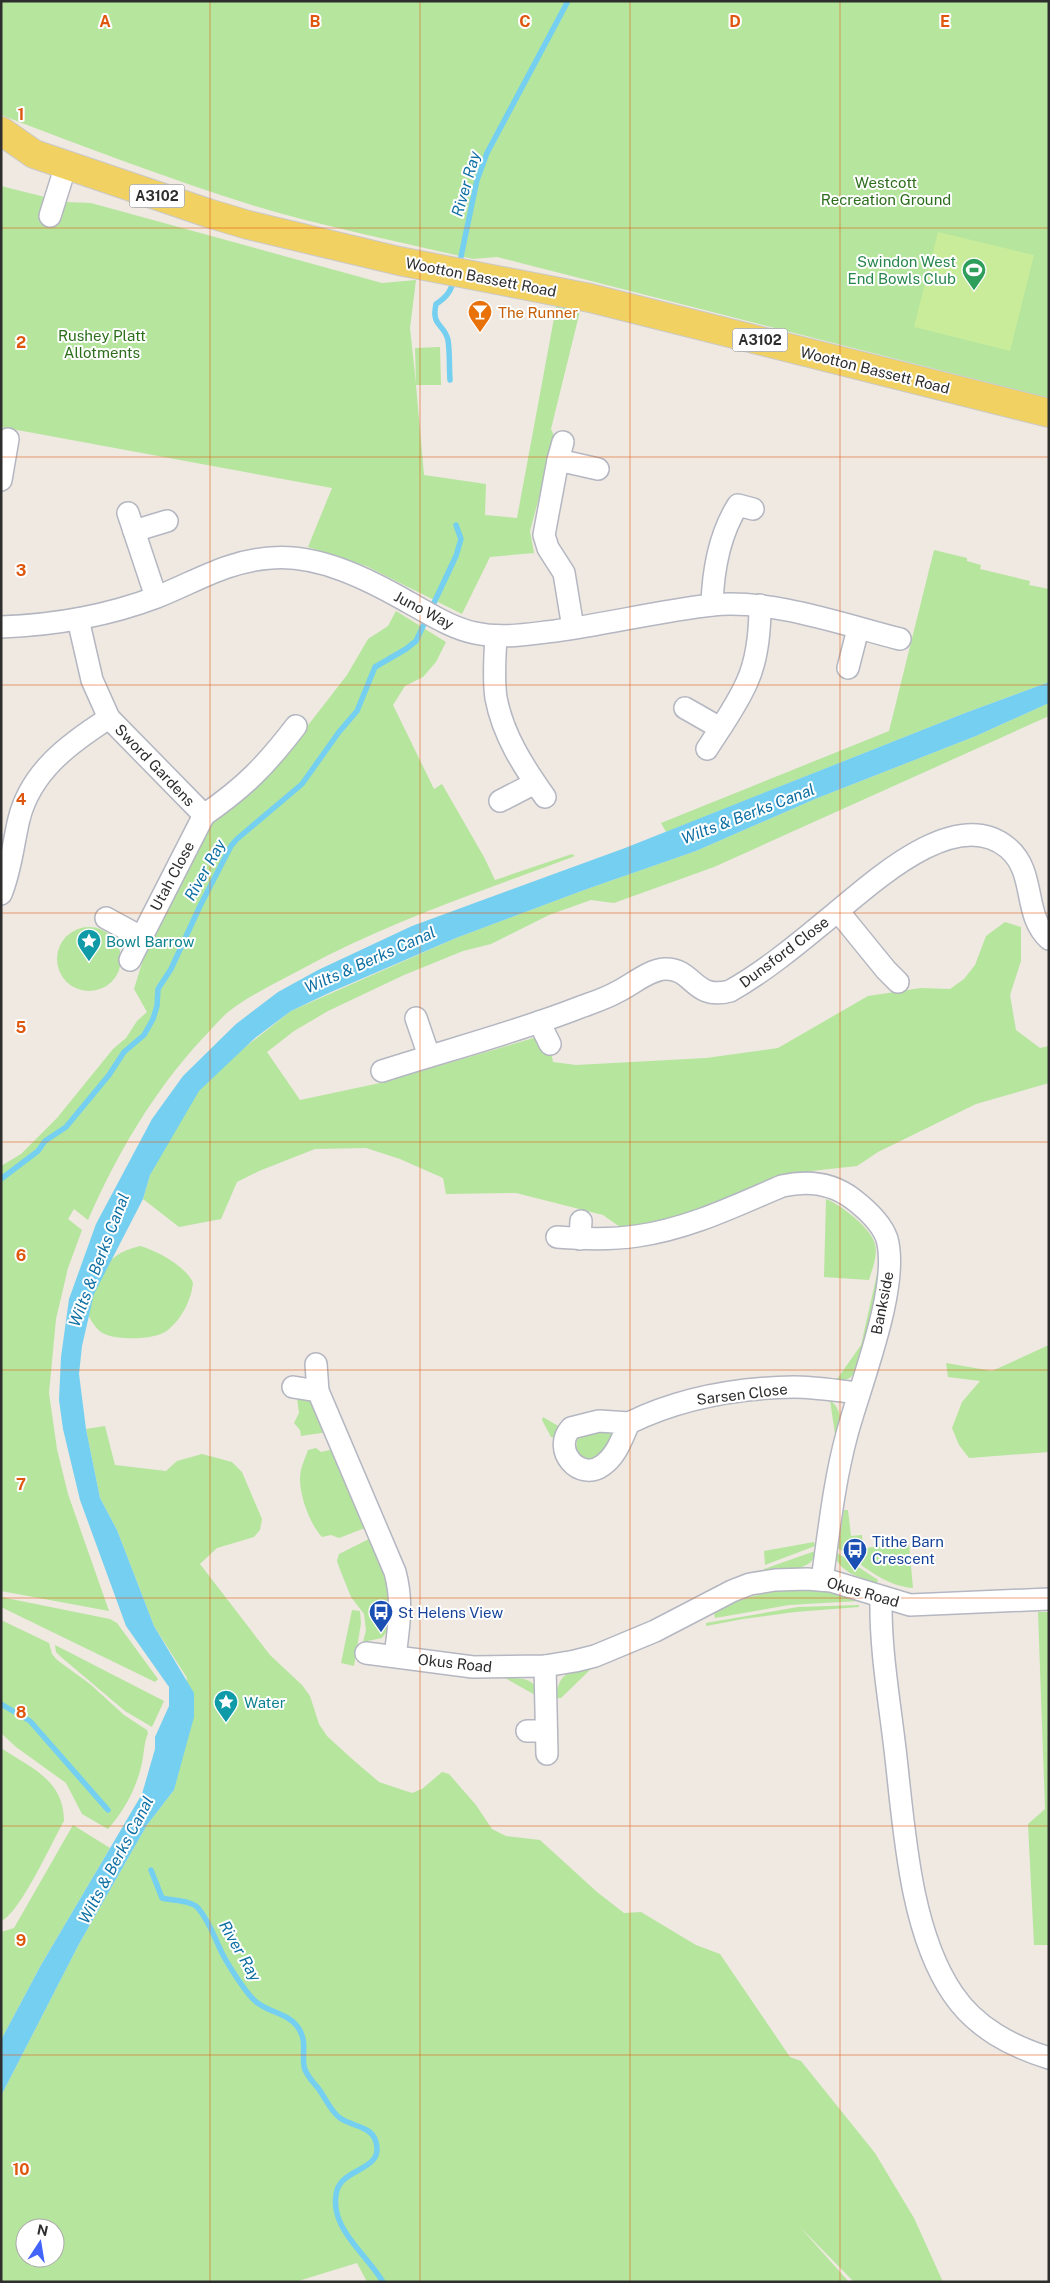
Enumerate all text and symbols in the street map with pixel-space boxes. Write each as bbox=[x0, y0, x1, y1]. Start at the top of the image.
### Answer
text: A bbox=[99, 12, 111, 31]
text: B bbox=[310, 12, 321, 31]
text: C bbox=[519, 12, 531, 31]
text: D bbox=[729, 12, 741, 31]
text: E bbox=[940, 12, 950, 31]
text: 1 bbox=[18, 105, 24, 124]
water label: River Ray bbox=[448, 148, 485, 219]
park label: Westcott Recreation Ground bbox=[821, 174, 951, 208]
road number: A3102 bbox=[130, 185, 184, 208]
place label: Swindon West End Bowls Club bbox=[848, 253, 956, 287]
street label: Wootton Bassett Road bbox=[404, 254, 558, 300]
sports icon: Swindon West End Bowls Club bbox=[961, 257, 987, 291]
bar icon: The Runner bbox=[467, 299, 493, 333]
place label: The Runner bbox=[498, 304, 578, 321]
park label: Rushey Platt Allotments bbox=[58, 327, 146, 361]
road number: A3102 bbox=[732, 328, 788, 352]
text: 2 bbox=[16, 333, 26, 352]
street label: Wootton Bassett Road bbox=[799, 343, 951, 397]
text: 3 bbox=[16, 561, 26, 580]
street label: Juno Way bbox=[391, 587, 457, 633]
street label: Sword Gardens bbox=[112, 721, 198, 809]
water label: Wilts & Berks Canal bbox=[679, 780, 817, 848]
text: 4 bbox=[16, 790, 27, 809]
water label: River Ray bbox=[180, 835, 230, 904]
street label: Utah Close bbox=[147, 838, 197, 914]
street label: Dunsford Close bbox=[736, 913, 832, 991]
water label: Wilts & Berks Canal bbox=[302, 923, 438, 997]
place icon: Bowl Barrow bbox=[76, 928, 102, 962]
place label: Bowl Barrow bbox=[106, 933, 195, 950]
text: 5 bbox=[16, 1018, 27, 1037]
water label: Wilts & Berks Canal bbox=[65, 1191, 133, 1329]
text: 6 bbox=[16, 1246, 26, 1265]
street label: Bankside bbox=[868, 1270, 896, 1336]
street label: Sarsen Close bbox=[696, 1380, 788, 1408]
text: 7 bbox=[16, 1475, 26, 1494]
place label: Tithe Barn Crescent bbox=[872, 1533, 944, 1567]
bus stop icon: Tithe Barn Crescent bbox=[842, 1537, 868, 1571]
street label: Okus Road bbox=[825, 1574, 901, 1610]
bus stop icon: St Helens View bbox=[368, 1599, 394, 1633]
place label: St Helens View bbox=[398, 1604, 503, 1621]
street label: Okus Road bbox=[417, 1651, 493, 1675]
place icon: Water bbox=[213, 1689, 239, 1723]
place label: Water bbox=[244, 1694, 286, 1711]
text: 8 bbox=[16, 1703, 27, 1722]
water label: Wilts & Berks Canal bbox=[74, 1793, 158, 1927]
water label: River Ray bbox=[215, 1917, 265, 1986]
text: 9 bbox=[16, 1931, 26, 1950]
text: 10 bbox=[12, 2160, 30, 2179]
north arrow bbox=[15, 2218, 65, 2268]
text: N bbox=[36, 2221, 50, 2239]

